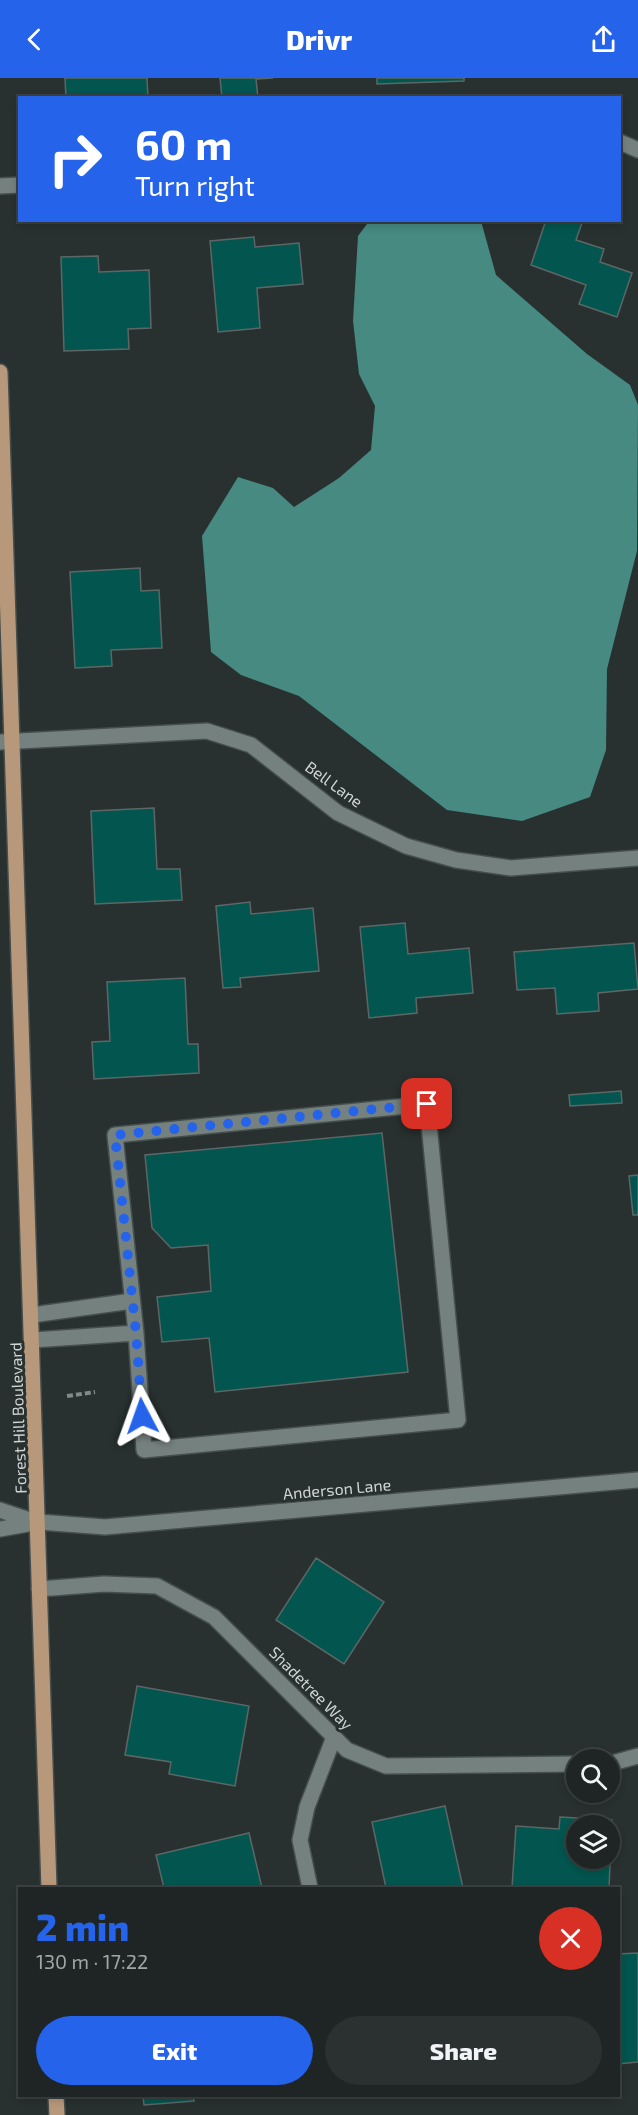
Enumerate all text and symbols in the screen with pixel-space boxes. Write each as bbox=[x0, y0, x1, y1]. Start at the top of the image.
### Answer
icon: back bbox=[18, 23, 51, 56]
text: Drivr bbox=[286, 23, 352, 55]
icon: share bbox=[587, 23, 620, 56]
text: 60 m bbox=[135, 118, 232, 168]
icon: right bbox=[36, 120, 114, 198]
text: Turn right bbox=[135, 169, 255, 201]
street label: Bell Lane bbox=[302, 756, 367, 811]
pin bbox=[401, 1078, 452, 1129]
icon: arrive bbox=[410, 1087, 443, 1120]
street label: Forest Hill Boulevard bbox=[5, 1342, 30, 1494]
position arrow bbox=[110, 1384, 174, 1448]
street label: Anderson Lane bbox=[282, 1474, 392, 1503]
street label: Shadetree Way bbox=[266, 1642, 357, 1734]
map controls bbox=[566, 1749, 620, 1869]
button: search bbox=[566, 1749, 620, 1803]
button: layers bbox=[566, 1815, 620, 1869]
text: 2 min bbox=[36, 1905, 129, 1948]
button: close bbox=[539, 1907, 602, 1970]
text: 130 m · 17:22 bbox=[36, 1949, 148, 1973]
button: Exit bbox=[36, 2016, 313, 2085]
button: Share bbox=[325, 2016, 602, 2085]

